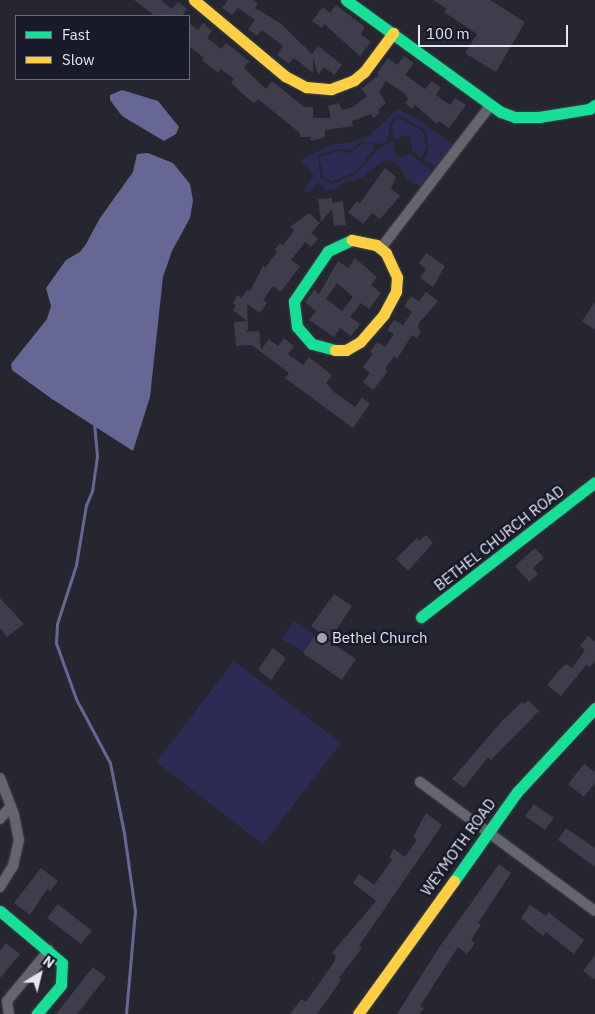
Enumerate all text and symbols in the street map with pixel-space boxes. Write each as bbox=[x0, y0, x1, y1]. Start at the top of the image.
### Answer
legend bbox=[15, 15, 190, 80]
scale bar bbox=[420, 15, 570, 47]
text: 100 m bbox=[426, 24, 470, 43]
text: Fast bbox=[62, 25, 90, 44]
text: Slow bbox=[62, 50, 95, 69]
street label: BETHEL CHURCH ROAD bbox=[430, 482, 568, 594]
place label: Bethel Church bbox=[332, 629, 428, 647]
marker: Bethel Church bbox=[316, 632, 328, 644]
street label: WEYMOTH ROAD bbox=[417, 795, 499, 899]
north arrow bbox=[15, 949, 65, 999]
text: N bbox=[39, 952, 58, 972]

